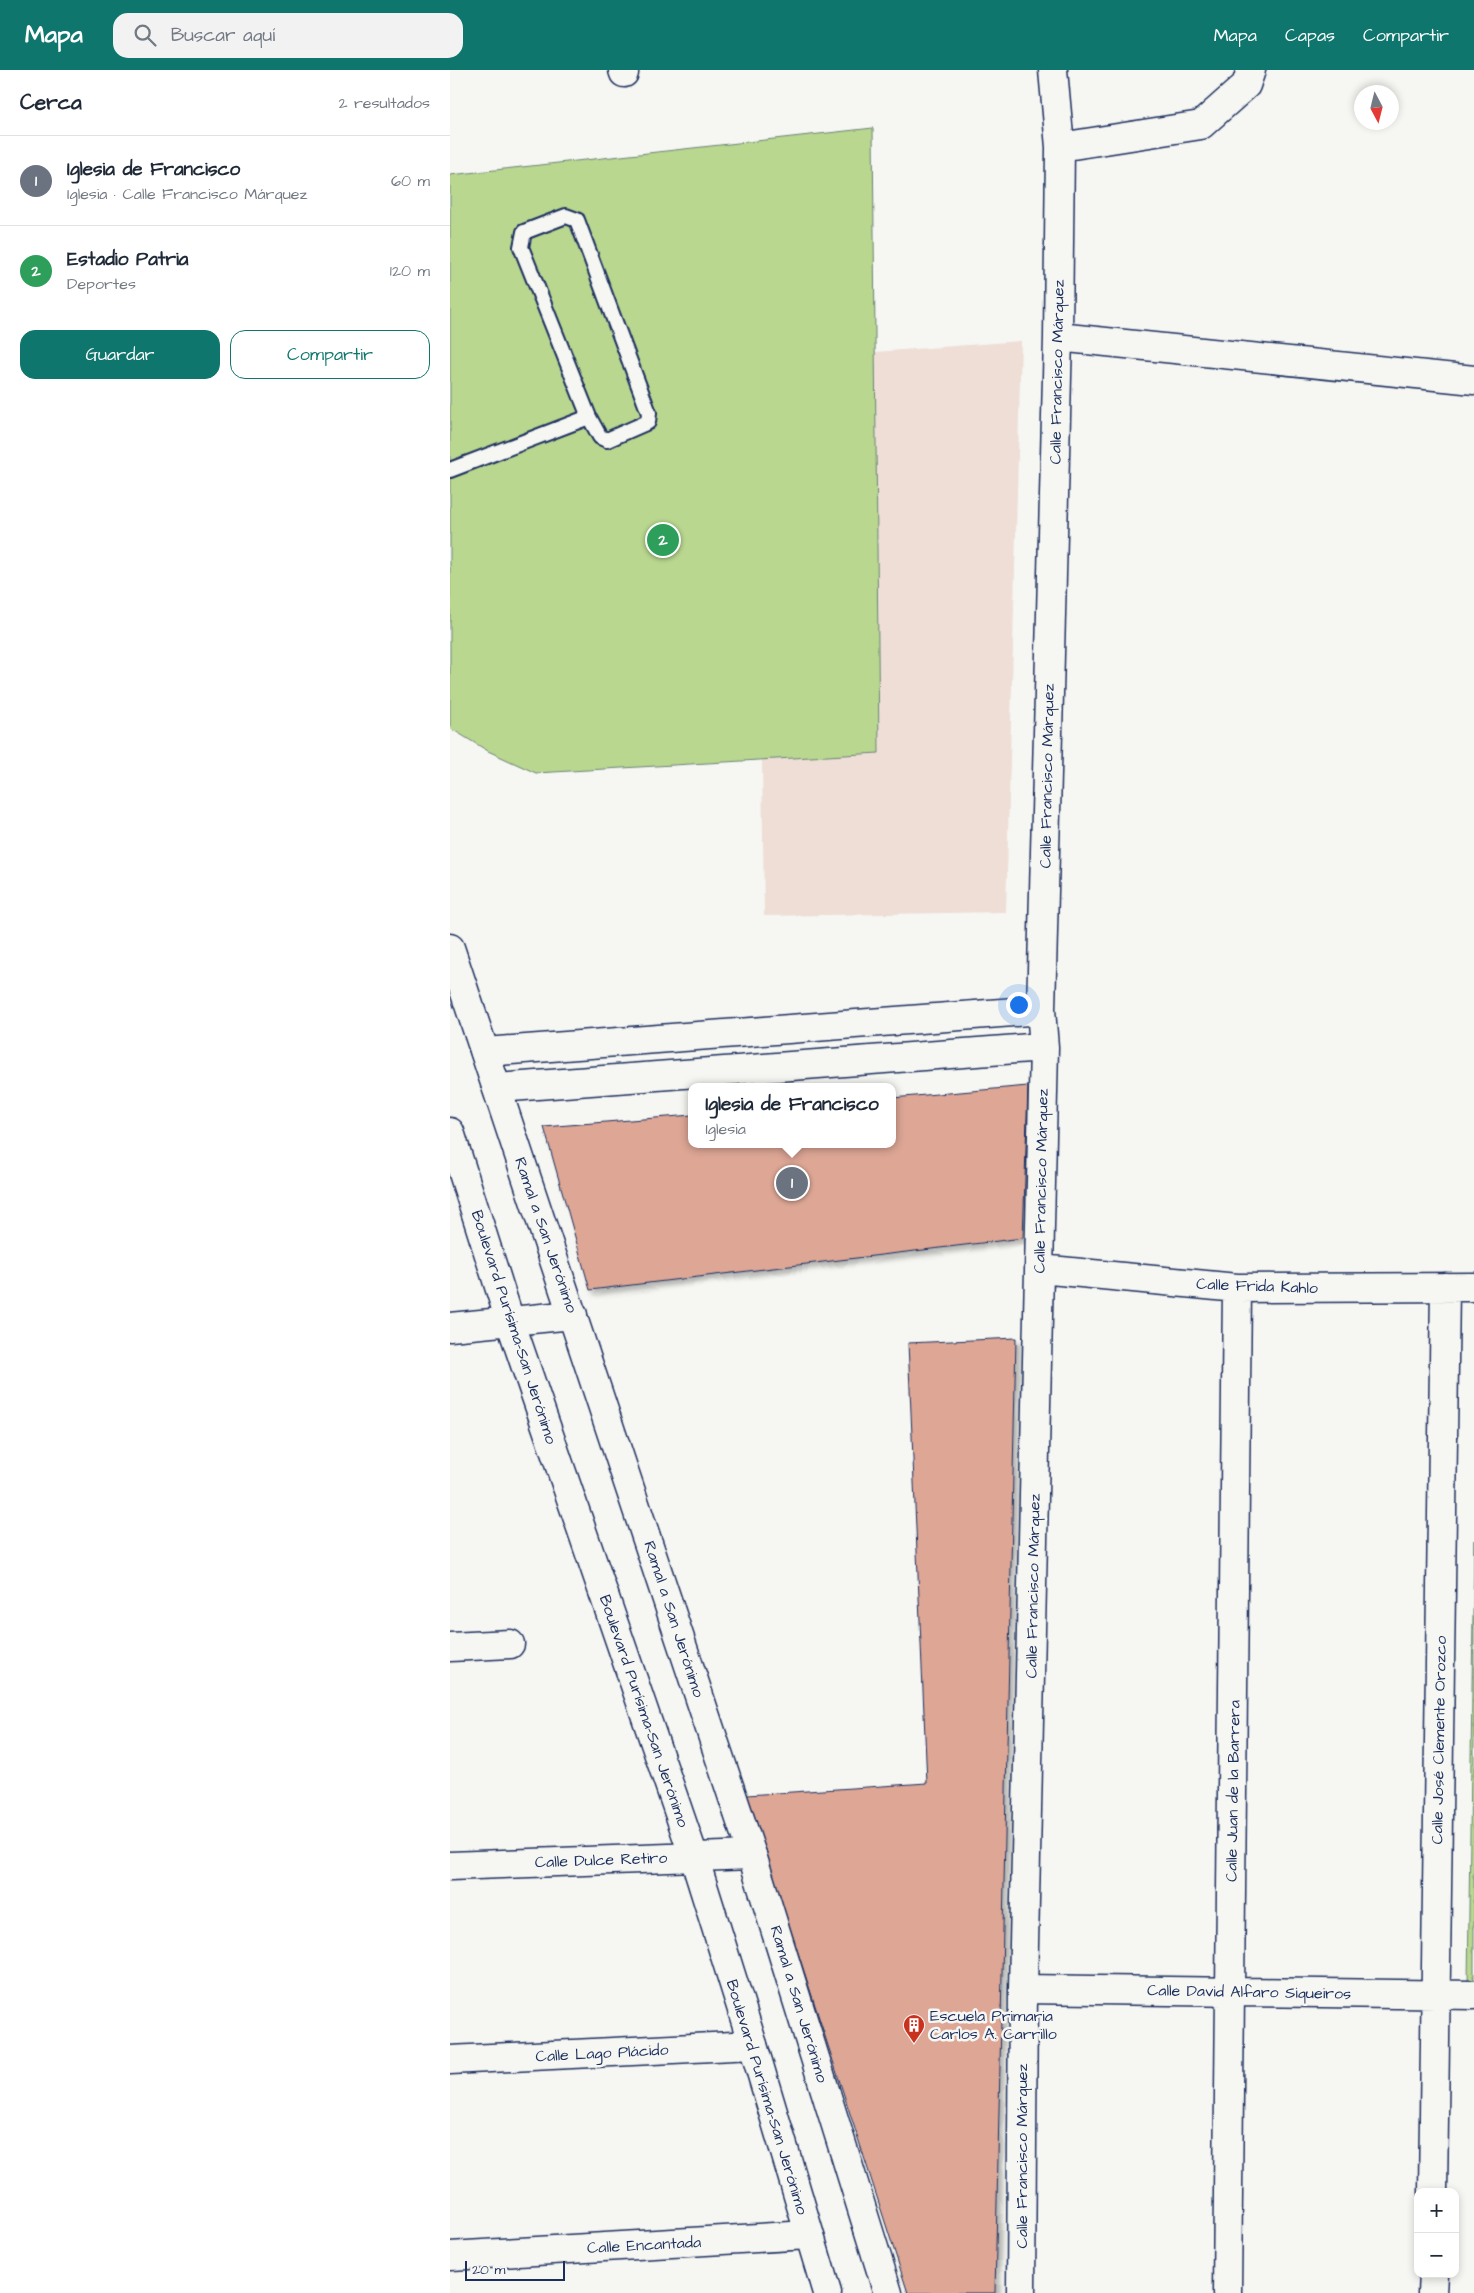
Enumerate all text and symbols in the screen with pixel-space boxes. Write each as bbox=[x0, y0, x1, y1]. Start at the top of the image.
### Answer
search box bbox=[113, 13, 463, 58]
text: Mapa bbox=[25, 18, 83, 52]
icon: search bbox=[131, 21, 159, 49]
text: Buscar aquí bbox=[171, 22, 275, 49]
text: Mapa bbox=[1214, 23, 1257, 48]
text: Capas bbox=[1285, 23, 1335, 48]
text: Compartir bbox=[1363, 23, 1449, 48]
north arrow bbox=[1354, 85, 1399, 130]
text: Cerca bbox=[20, 88, 82, 117]
text: 2 resultados bbox=[338, 92, 430, 114]
text: Iglesia de Francisco bbox=[67, 156, 240, 183]
text: 1 bbox=[35, 170, 37, 192]
text: 60 m bbox=[391, 170, 430, 192]
text: Iglesia · Calle Francisco Márquez bbox=[67, 183, 307, 205]
text: Estadio Patria bbox=[67, 246, 189, 273]
text: 2 bbox=[31, 260, 41, 282]
text: 120 m bbox=[390, 260, 430, 282]
text: Deportes bbox=[67, 273, 136, 295]
street label: Calle Francisco Márquez bbox=[1044, 279, 1070, 465]
button: Guardar bbox=[20, 330, 220, 379]
button: Compartir bbox=[230, 330, 430, 379]
pin: 2 bbox=[647, 521, 679, 559]
street label: Calle Francisco Márquez bbox=[1034, 683, 1060, 869]
your location bbox=[1006, 992, 1032, 1018]
popup bbox=[688, 1083, 896, 1148]
street label: Calle Francisco Márquez bbox=[1028, 1088, 1054, 1274]
text: Iglesia de Francisco bbox=[705, 1091, 879, 1118]
text: Iglesia bbox=[705, 1118, 746, 1140]
street label: Ramal a San Jerónimo bbox=[509, 1154, 583, 1316]
pin: 1 bbox=[776, 1164, 808, 1202]
street label: Boulevard Purísima-San Jerónimo bbox=[466, 1207, 562, 1447]
street label: Calle Frida Kahlo bbox=[1196, 1273, 1318, 1299]
street label: Calle Francisco Márquez bbox=[1020, 1493, 1046, 1679]
street label: Ramal a San Jerónimo bbox=[638, 1538, 710, 1700]
street label: Boulevard Purísima-San Jerónimo bbox=[594, 1592, 694, 1830]
street label: Calle José Clemente Orozco bbox=[1426, 1635, 1452, 1845]
street label: Calle Juan de la Barrera bbox=[1220, 1700, 1246, 1882]
street label: Calle Dulce Retiro bbox=[534, 1847, 668, 1873]
street label: Ramal a San Jerónimo bbox=[765, 1923, 833, 2085]
street label: Boulevard Purísima-San Jerónimo bbox=[721, 1977, 813, 2217]
street label: Calle David Alfaro Siqueiros bbox=[1147, 1979, 1351, 2005]
place label: Escuela Primaria Carlos A. Carrillo bbox=[930, 2005, 1057, 2045]
building icon: Escuela Primaria Carlos A. Carrillo bbox=[902, 2013, 926, 2044]
street label: Calle Lago Plácido bbox=[535, 2039, 669, 2068]
street label: Calle Francisco Márquez bbox=[1011, 2064, 1033, 2248]
map controls bbox=[1414, 2188, 1459, 2278]
button: + bbox=[1414, 2188, 1459, 2233]
street label: Calle Encantada bbox=[586, 2231, 702, 2259]
button: − bbox=[1414, 2233, 1459, 2278]
scale bar bbox=[465, 2258, 565, 2281]
text: 20 m bbox=[472, 2260, 505, 2280]

